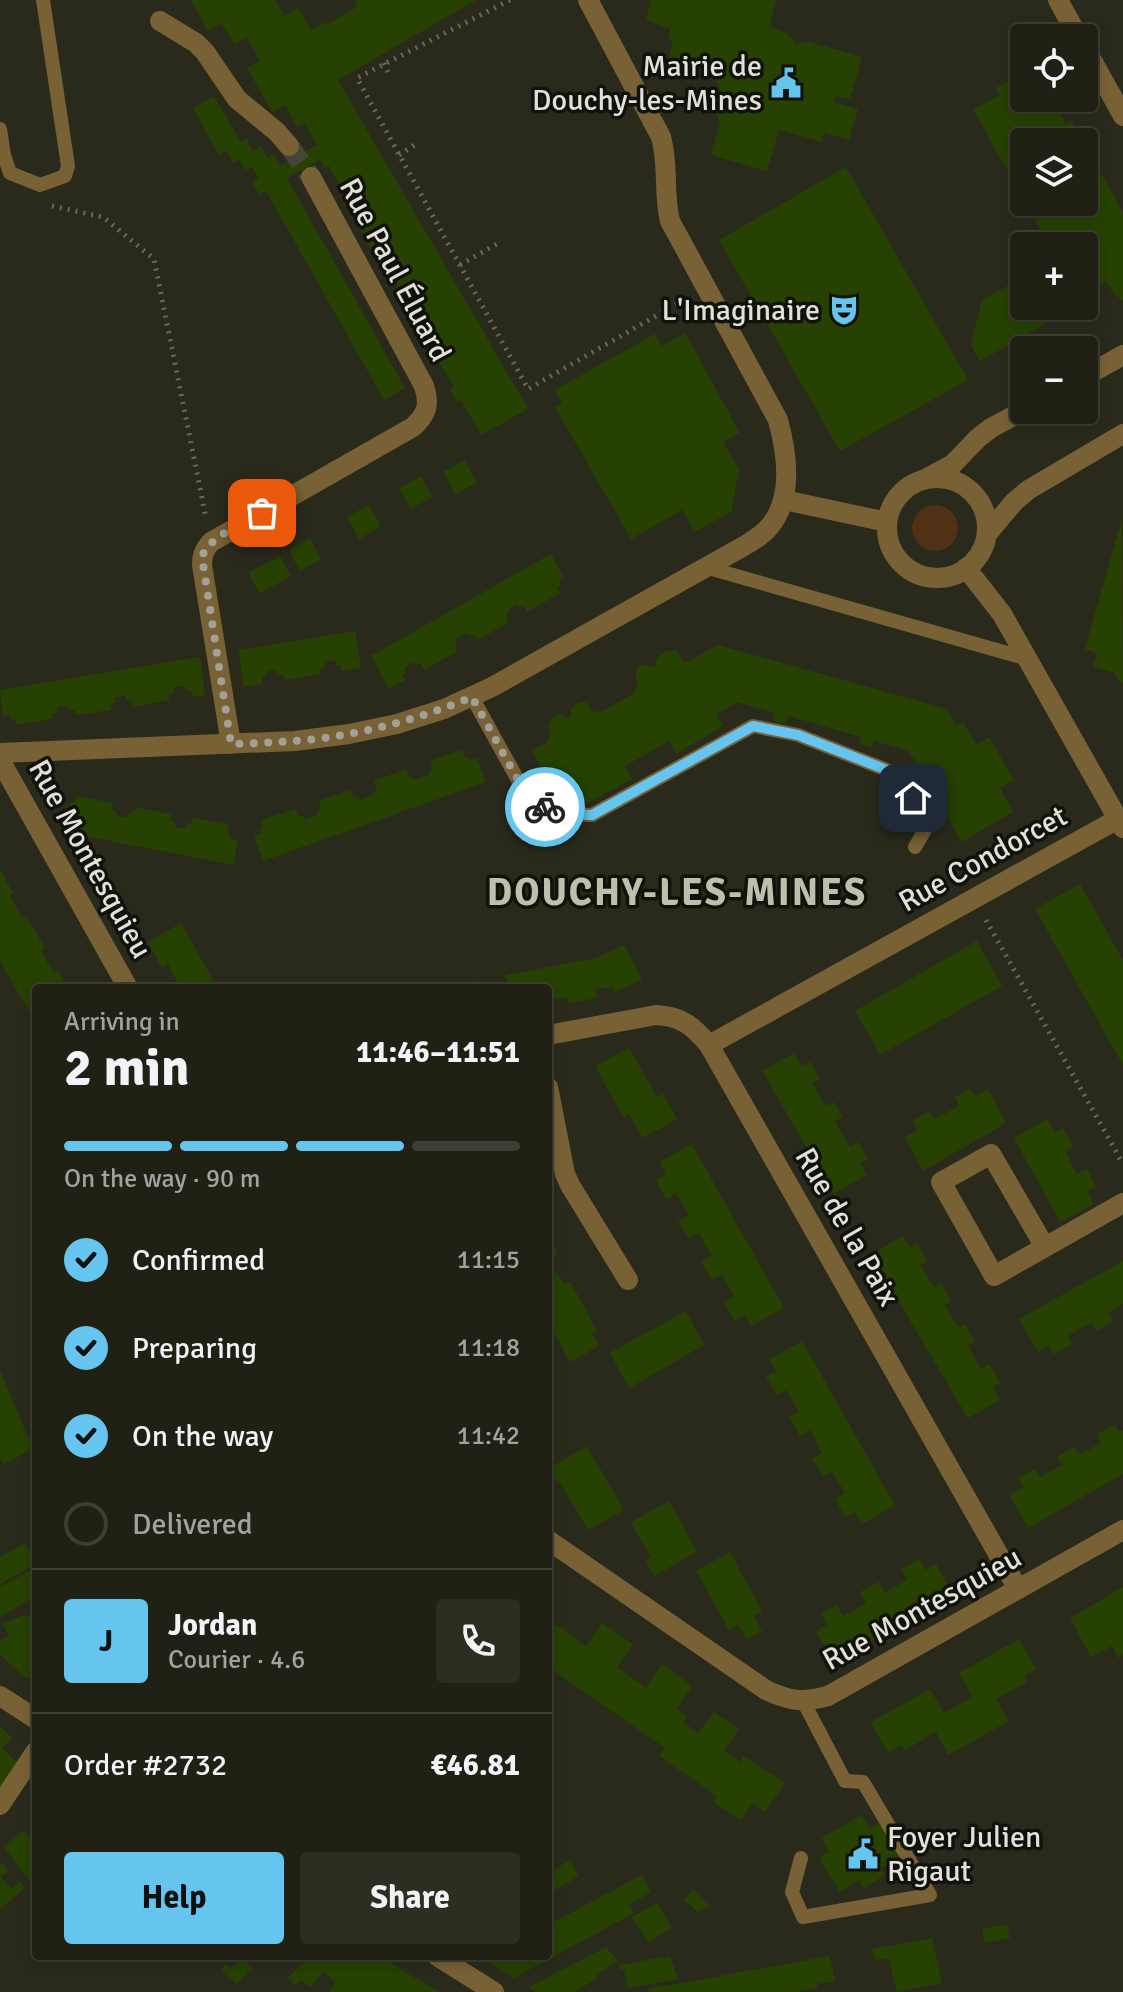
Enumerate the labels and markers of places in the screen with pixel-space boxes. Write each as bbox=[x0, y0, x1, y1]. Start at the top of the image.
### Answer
place label: Mairie de Douchy-les-Mines bbox=[532, 48, 762, 119]
public building icon: Mairie de Douchy-les-Mines bbox=[769, 66, 803, 100]
place label: L'Imaginaire bbox=[662, 292, 820, 329]
theatre icon: L'Imaginaire bbox=[827, 293, 861, 327]
pin bbox=[228, 479, 296, 547]
pin bbox=[879, 764, 947, 832]
place label: Foyer Julien Rigaut bbox=[887, 1819, 1041, 1890]
public building icon: Foyer Julien Rigaut bbox=[846, 1837, 880, 1871]

